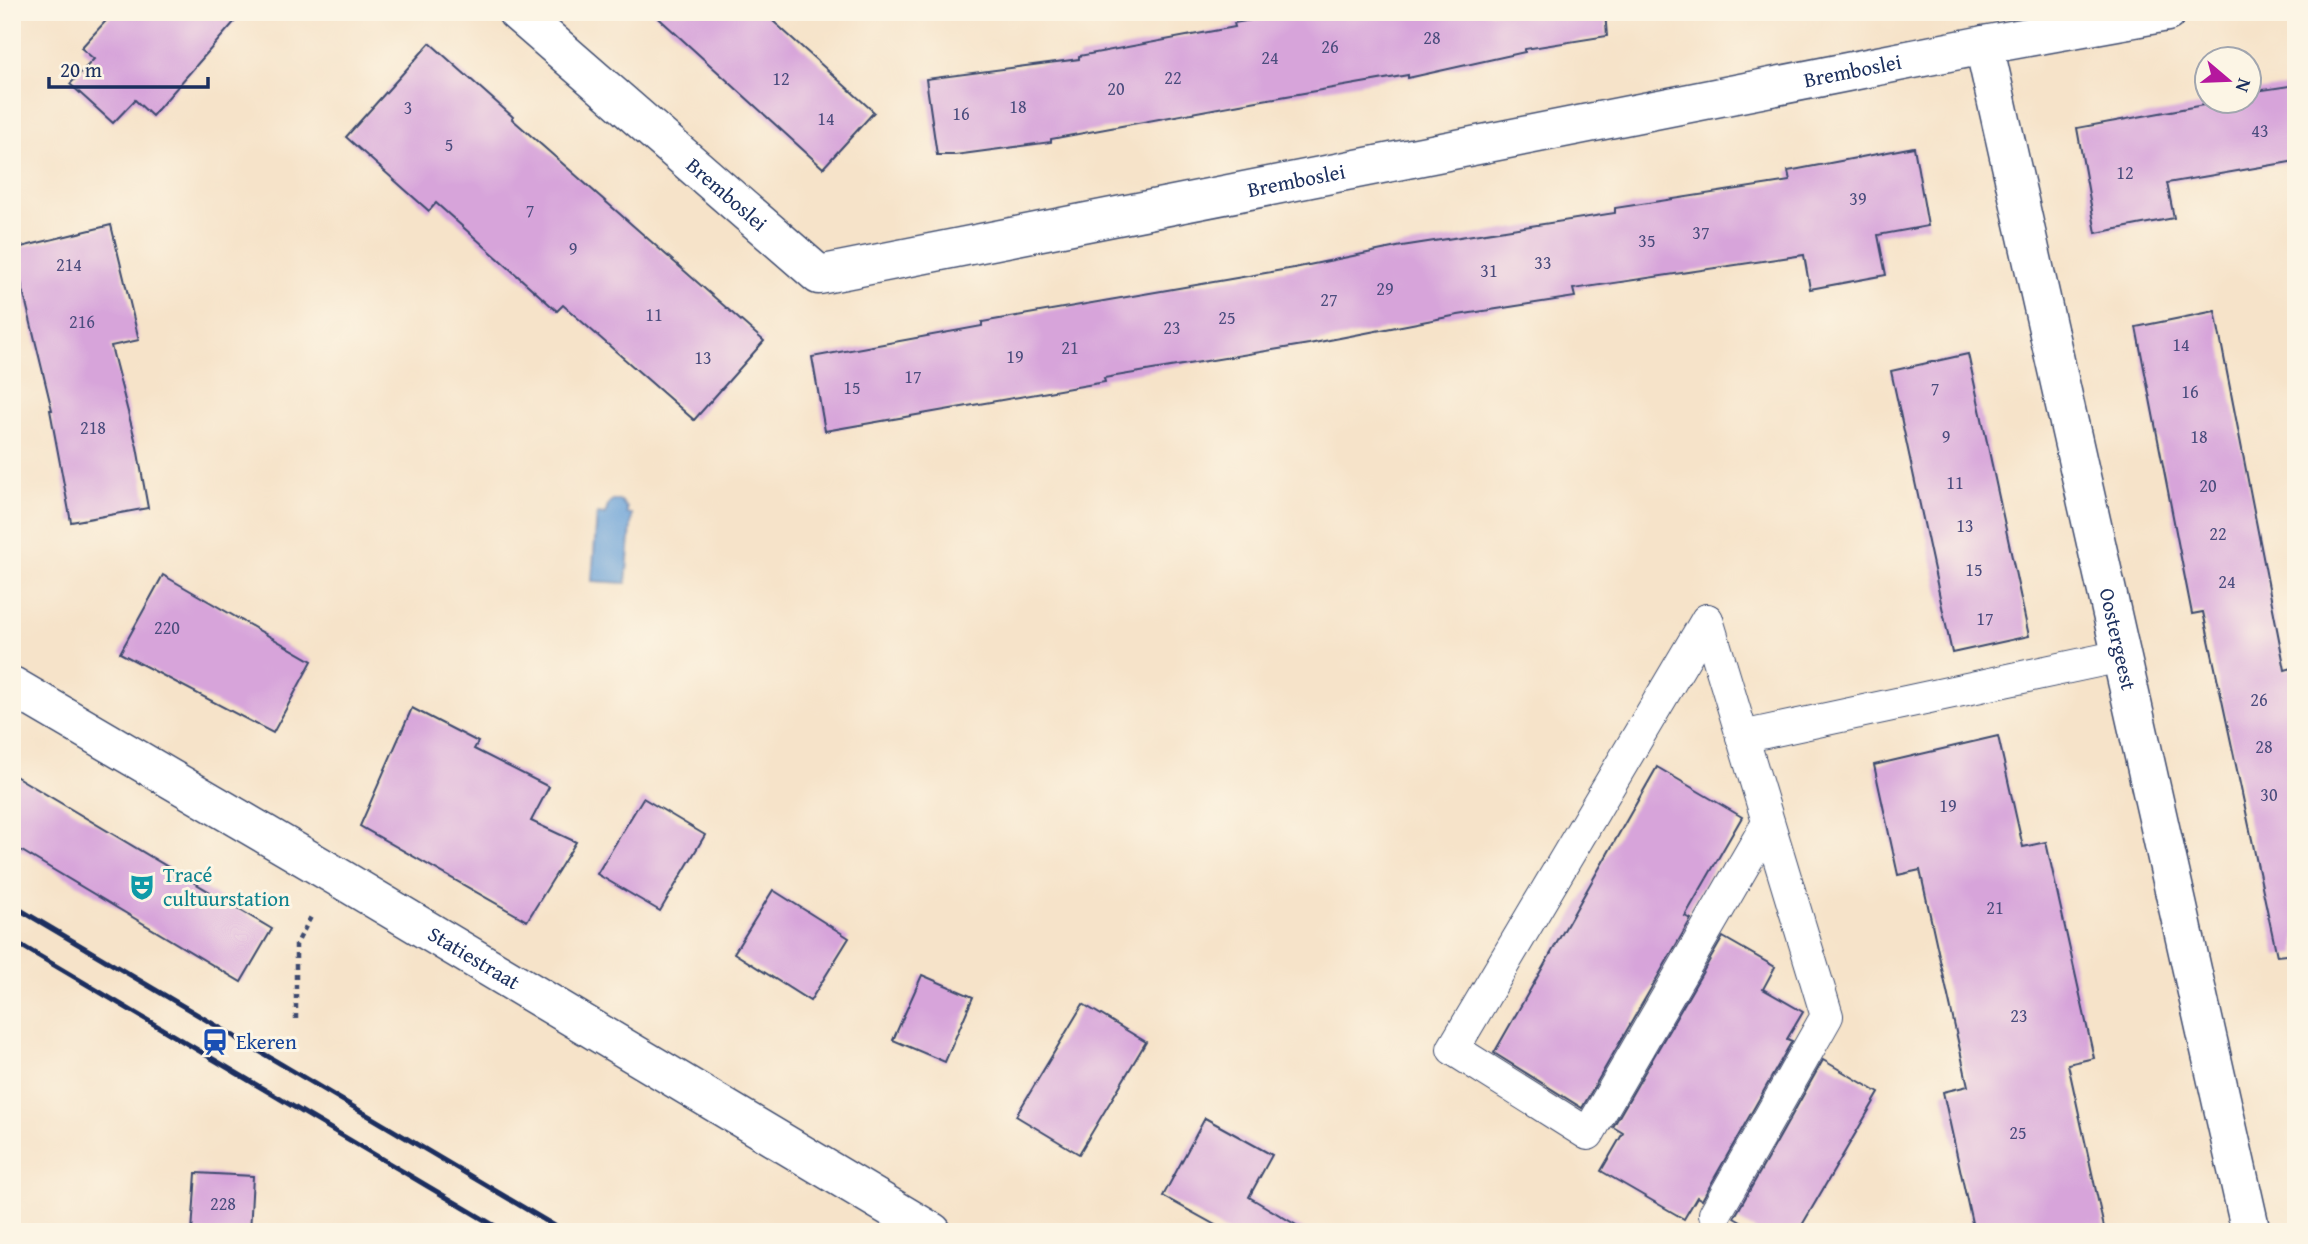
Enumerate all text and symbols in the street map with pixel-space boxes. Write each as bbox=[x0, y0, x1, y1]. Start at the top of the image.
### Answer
house number: 28 bbox=[1423, 24, 1441, 51]
house number: 26 bbox=[1321, 33, 1339, 60]
house number: 24 bbox=[1261, 44, 1279, 71]
scale bar bbox=[49, 46, 208, 90]
street label: Bremboslei bbox=[1801, 46, 1904, 95]
north arrow bbox=[2192, 46, 2262, 116]
text: 20 m bbox=[60, 54, 102, 85]
house number: 22 bbox=[1164, 64, 1182, 91]
house number: 12 bbox=[772, 65, 790, 92]
house number: 20 bbox=[1107, 75, 1125, 102]
text: N bbox=[2229, 75, 2259, 96]
house number: 18 bbox=[1009, 93, 1027, 120]
house number: 3 bbox=[404, 94, 412, 121]
house number: 16 bbox=[952, 100, 970, 127]
house number: 14 bbox=[817, 105, 835, 132]
house number: 43 bbox=[2251, 117, 2269, 144]
house number: 5 bbox=[445, 131, 453, 158]
street label: Bremboslei bbox=[680, 150, 775, 238]
street label: Bremboslei bbox=[1245, 155, 1348, 205]
house number: 12 bbox=[2116, 159, 2134, 186]
house number: 39 bbox=[1849, 185, 1867, 212]
house number: 7 bbox=[526, 197, 534, 224]
house number: 37 bbox=[1692, 219, 1710, 246]
house number: 35 bbox=[1638, 227, 1656, 254]
house number: 9 bbox=[569, 235, 577, 262]
house number: 33 bbox=[1534, 249, 1552, 276]
house number: 214 bbox=[56, 251, 82, 278]
house number: 31 bbox=[1480, 257, 1498, 284]
house number: 29 bbox=[1376, 275, 1394, 302]
house number: 27 bbox=[1320, 286, 1338, 313]
house number: 11 bbox=[645, 301, 663, 328]
house number: 25 bbox=[1218, 304, 1236, 331]
house number: 216 bbox=[69, 308, 95, 335]
house number: 23 bbox=[1163, 314, 1181, 341]
house number: 14 bbox=[2172, 331, 2190, 358]
house number: 21 bbox=[1061, 334, 1079, 361]
house number: 19 bbox=[1006, 343, 1024, 370]
house number: 13 bbox=[694, 344, 712, 371]
house number: 17 bbox=[904, 363, 922, 390]
house number: 15 bbox=[843, 374, 861, 401]
house number: 7 bbox=[1931, 375, 1939, 402]
house number: 16 bbox=[2181, 378, 2199, 405]
house number: 218 bbox=[80, 414, 106, 441]
house number: 9 bbox=[1942, 423, 1950, 450]
house number: 18 bbox=[2190, 423, 2208, 450]
house number: 11 bbox=[1946, 469, 1964, 496]
house number: 20 bbox=[2199, 472, 2217, 499]
house number: 13 bbox=[1956, 512, 1974, 539]
house number: 22 bbox=[2209, 520, 2227, 547]
house number: 15 bbox=[1965, 556, 1983, 583]
house number: 24 bbox=[2218, 568, 2236, 595]
street label: Oostergeest bbox=[2092, 585, 2145, 694]
house number: 17 bbox=[1976, 605, 1994, 632]
house number: 220 bbox=[154, 614, 180, 641]
house number: 26 bbox=[2250, 686, 2268, 713]
house number: 28 bbox=[2255, 733, 2273, 760]
house number: 30 bbox=[2260, 781, 2278, 808]
house number: 19 bbox=[1939, 792, 1957, 819]
place label: Tracé cultuurstation bbox=[163, 859, 290, 914]
theatre icon: Tracé cultuurstation bbox=[127, 872, 157, 902]
house number: 21 bbox=[1986, 894, 2004, 921]
street label: Statiestraat bbox=[422, 918, 526, 998]
house number: 23 bbox=[2010, 1002, 2028, 1029]
place label: Ekeren bbox=[236, 1026, 297, 1057]
station icon: Ekeren bbox=[200, 1027, 230, 1057]
house number: 25 bbox=[2009, 1119, 2027, 1146]
house number: 228 bbox=[210, 1190, 236, 1217]

